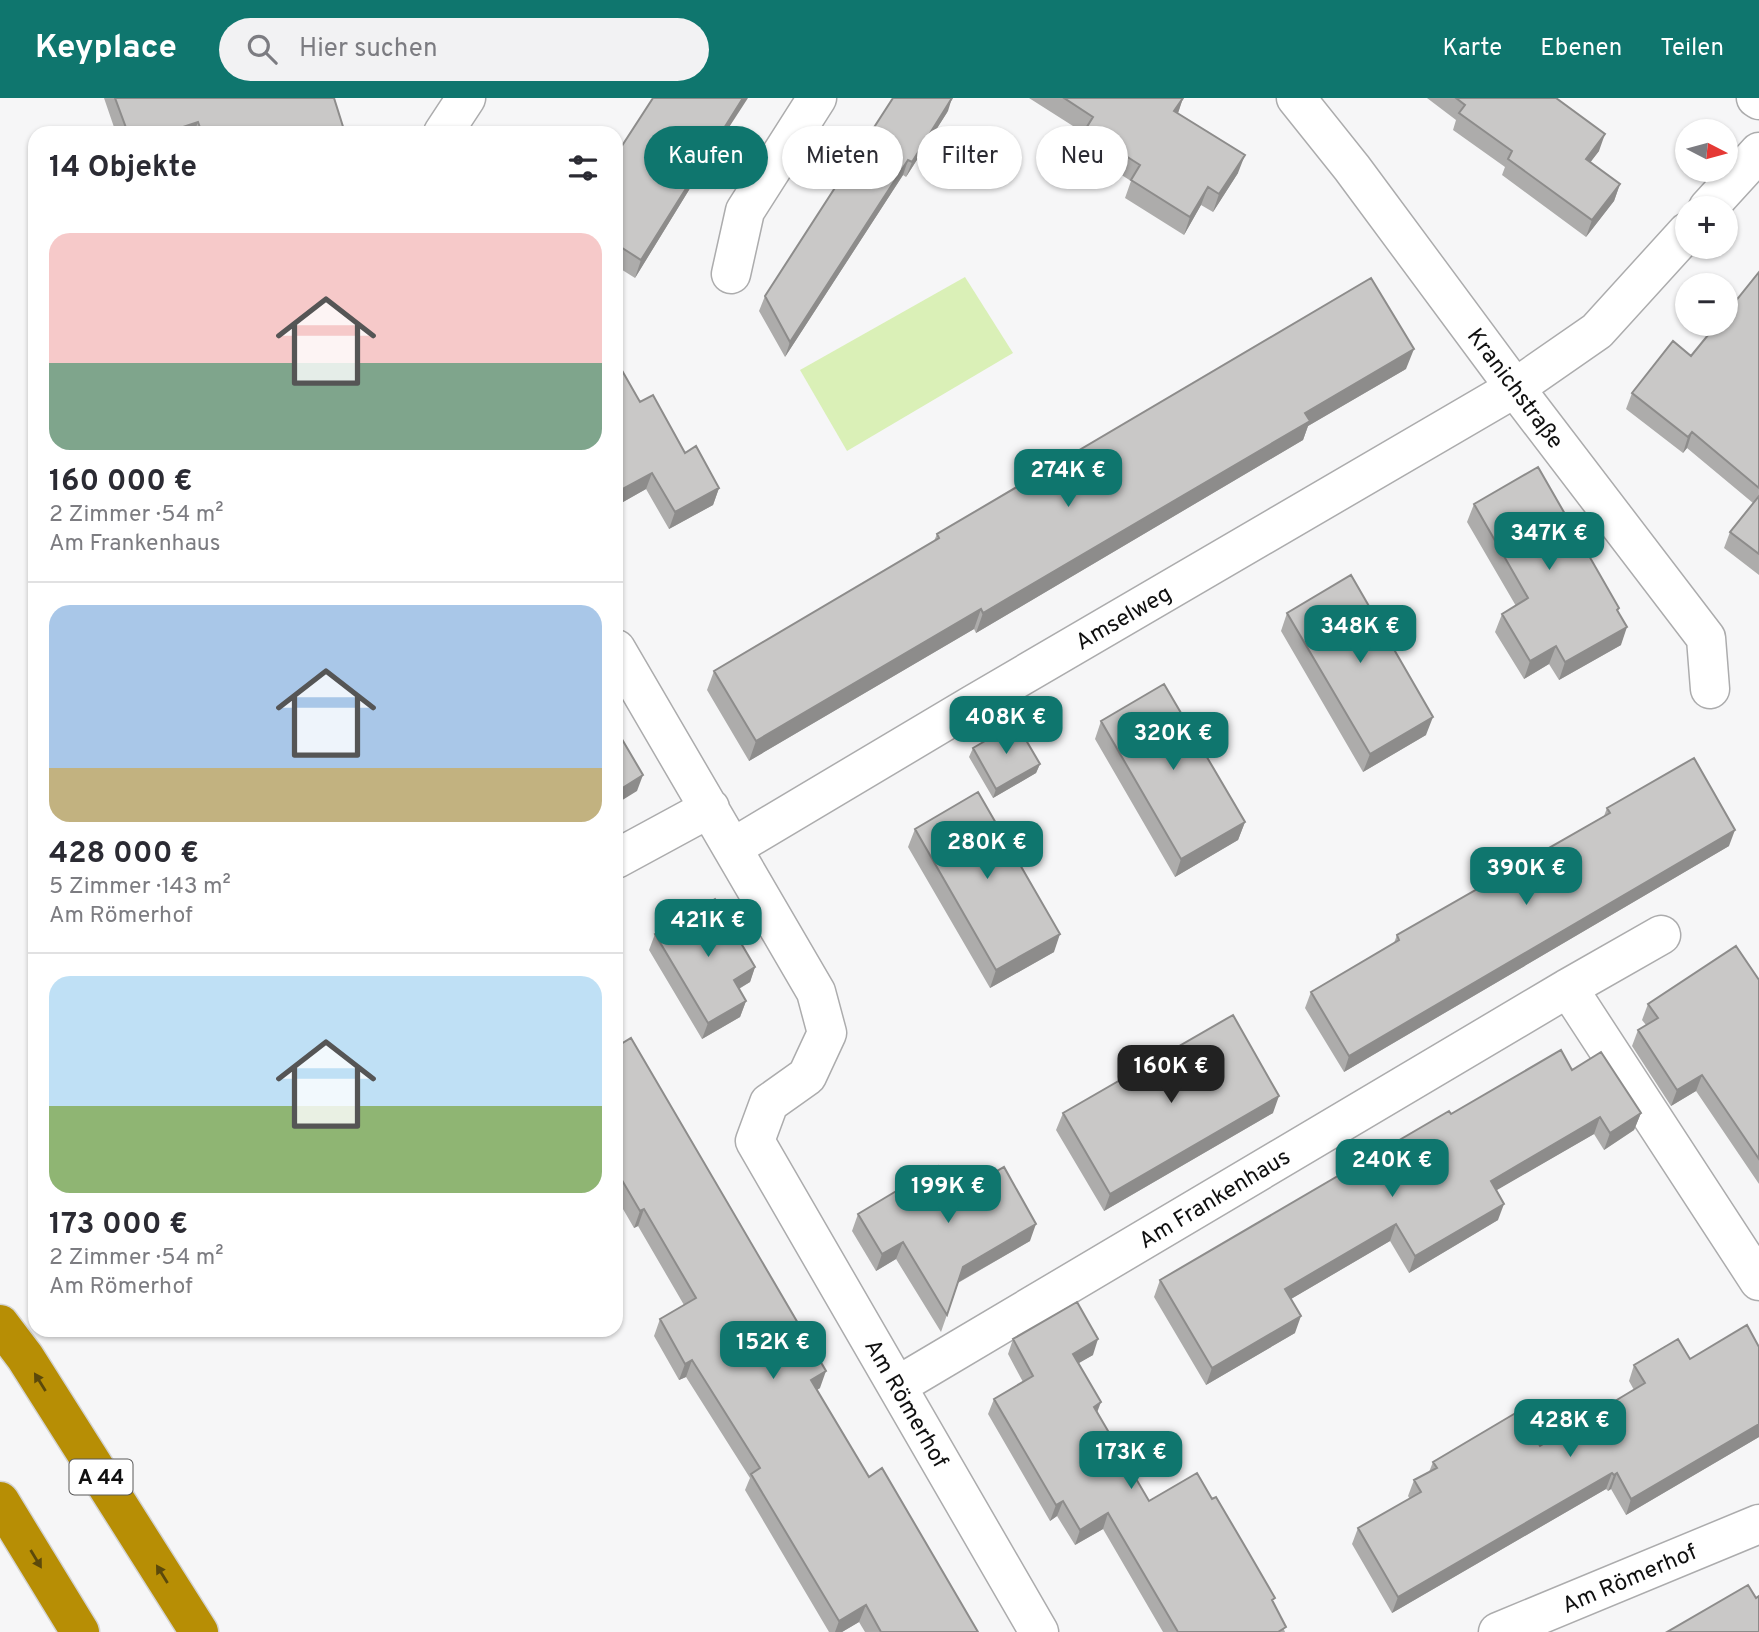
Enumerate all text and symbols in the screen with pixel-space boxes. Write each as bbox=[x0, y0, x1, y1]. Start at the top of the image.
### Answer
search box bbox=[219, 18, 709, 81]
text: Keyplace bbox=[35, 28, 177, 70]
icon: search bbox=[243, 30, 281, 68]
text: Hier suchen bbox=[299, 33, 438, 66]
text: Karte bbox=[1442, 34, 1502, 64]
text: Ebenen bbox=[1540, 34, 1622, 64]
text: Teilen bbox=[1660, 34, 1724, 64]
north arrow bbox=[1675, 119, 1738, 182]
map controls bbox=[1675, 119, 1738, 336]
chip: Kaufen bbox=[644, 126, 768, 189]
chip: Mieten bbox=[782, 126, 903, 189]
chip: Filter bbox=[917, 126, 1022, 189]
chip: Neu bbox=[1036, 126, 1128, 189]
icon: filters bbox=[564, 149, 602, 187]
text: 14 Objekte bbox=[49, 150, 197, 187]
button: + bbox=[1675, 196, 1738, 259]
button: − bbox=[1675, 273, 1738, 336]
icon: home bbox=[263, 278, 389, 404]
street label: Kranichstraße bbox=[1459, 324, 1569, 455]
pin: 274K € bbox=[1011, 450, 1125, 509]
text: 274K € bbox=[1030, 457, 1106, 486]
text: 160 000 € bbox=[49, 464, 193, 501]
text: 2 Zimmer · 54 m² bbox=[49, 501, 223, 530]
pin: 347K € bbox=[1492, 512, 1606, 572]
text: 347K € bbox=[1510, 520, 1588, 549]
text: Am Frankenhaus bbox=[49, 530, 221, 559]
street label: Amselweg bbox=[1071, 580, 1177, 658]
pin: 348K € bbox=[1303, 606, 1417, 665]
text: 348K € bbox=[1320, 613, 1400, 642]
icon: home bbox=[263, 650, 389, 776]
pin: 408K € bbox=[949, 696, 1063, 756]
text: 408K € bbox=[966, 704, 1046, 733]
pin: 320K € bbox=[1116, 712, 1230, 772]
text: 320K € bbox=[1133, 720, 1213, 749]
pin: 280K € bbox=[930, 822, 1044, 881]
text: 280K € bbox=[947, 829, 1027, 858]
text: 428 000 € bbox=[49, 836, 199, 873]
pin: 390K € bbox=[1469, 848, 1583, 907]
text: 390K € bbox=[1486, 855, 1566, 884]
text: 5 Zimmer · 143 m² bbox=[49, 873, 231, 902]
pin: 421K € bbox=[651, 900, 765, 959]
text: Am Römerhof bbox=[49, 902, 193, 931]
text: 421K € bbox=[671, 907, 745, 936]
icon: home bbox=[263, 1021, 389, 1147]
pin: 160K € bbox=[1114, 1046, 1228, 1105]
text: 160K € bbox=[1133, 1053, 1209, 1082]
pin: 240K € bbox=[1335, 1140, 1449, 1199]
street label: Am Frankenhaus bbox=[1134, 1144, 1296, 1257]
text: 240K € bbox=[1352, 1147, 1432, 1176]
pin: 199K € bbox=[891, 1166, 1005, 1225]
text: 199K € bbox=[911, 1173, 985, 1202]
text: 173 000 € bbox=[49, 1207, 188, 1244]
text: 2 Zimmer · 54 m² bbox=[49, 1244, 223, 1273]
text: Am Römerhof bbox=[49, 1273, 193, 1302]
pin: 152K € bbox=[716, 1322, 830, 1381]
text: 152K € bbox=[736, 1329, 810, 1358]
street label: Am Römerhof bbox=[856, 1335, 953, 1474]
one-way arrow bbox=[34, 1373, 47, 1392]
pin: 428K € bbox=[1513, 1400, 1627, 1459]
text: 428K € bbox=[1530, 1407, 1610, 1436]
pin: 173K € bbox=[1074, 1432, 1188, 1491]
text: 173K € bbox=[1095, 1439, 1167, 1468]
road number: A 44 bbox=[70, 1460, 132, 1494]
street label: Am Römerhof bbox=[1558, 1539, 1702, 1622]
one-way arrow bbox=[29, 1550, 42, 1569]
one-way arrow bbox=[156, 1565, 169, 1584]

